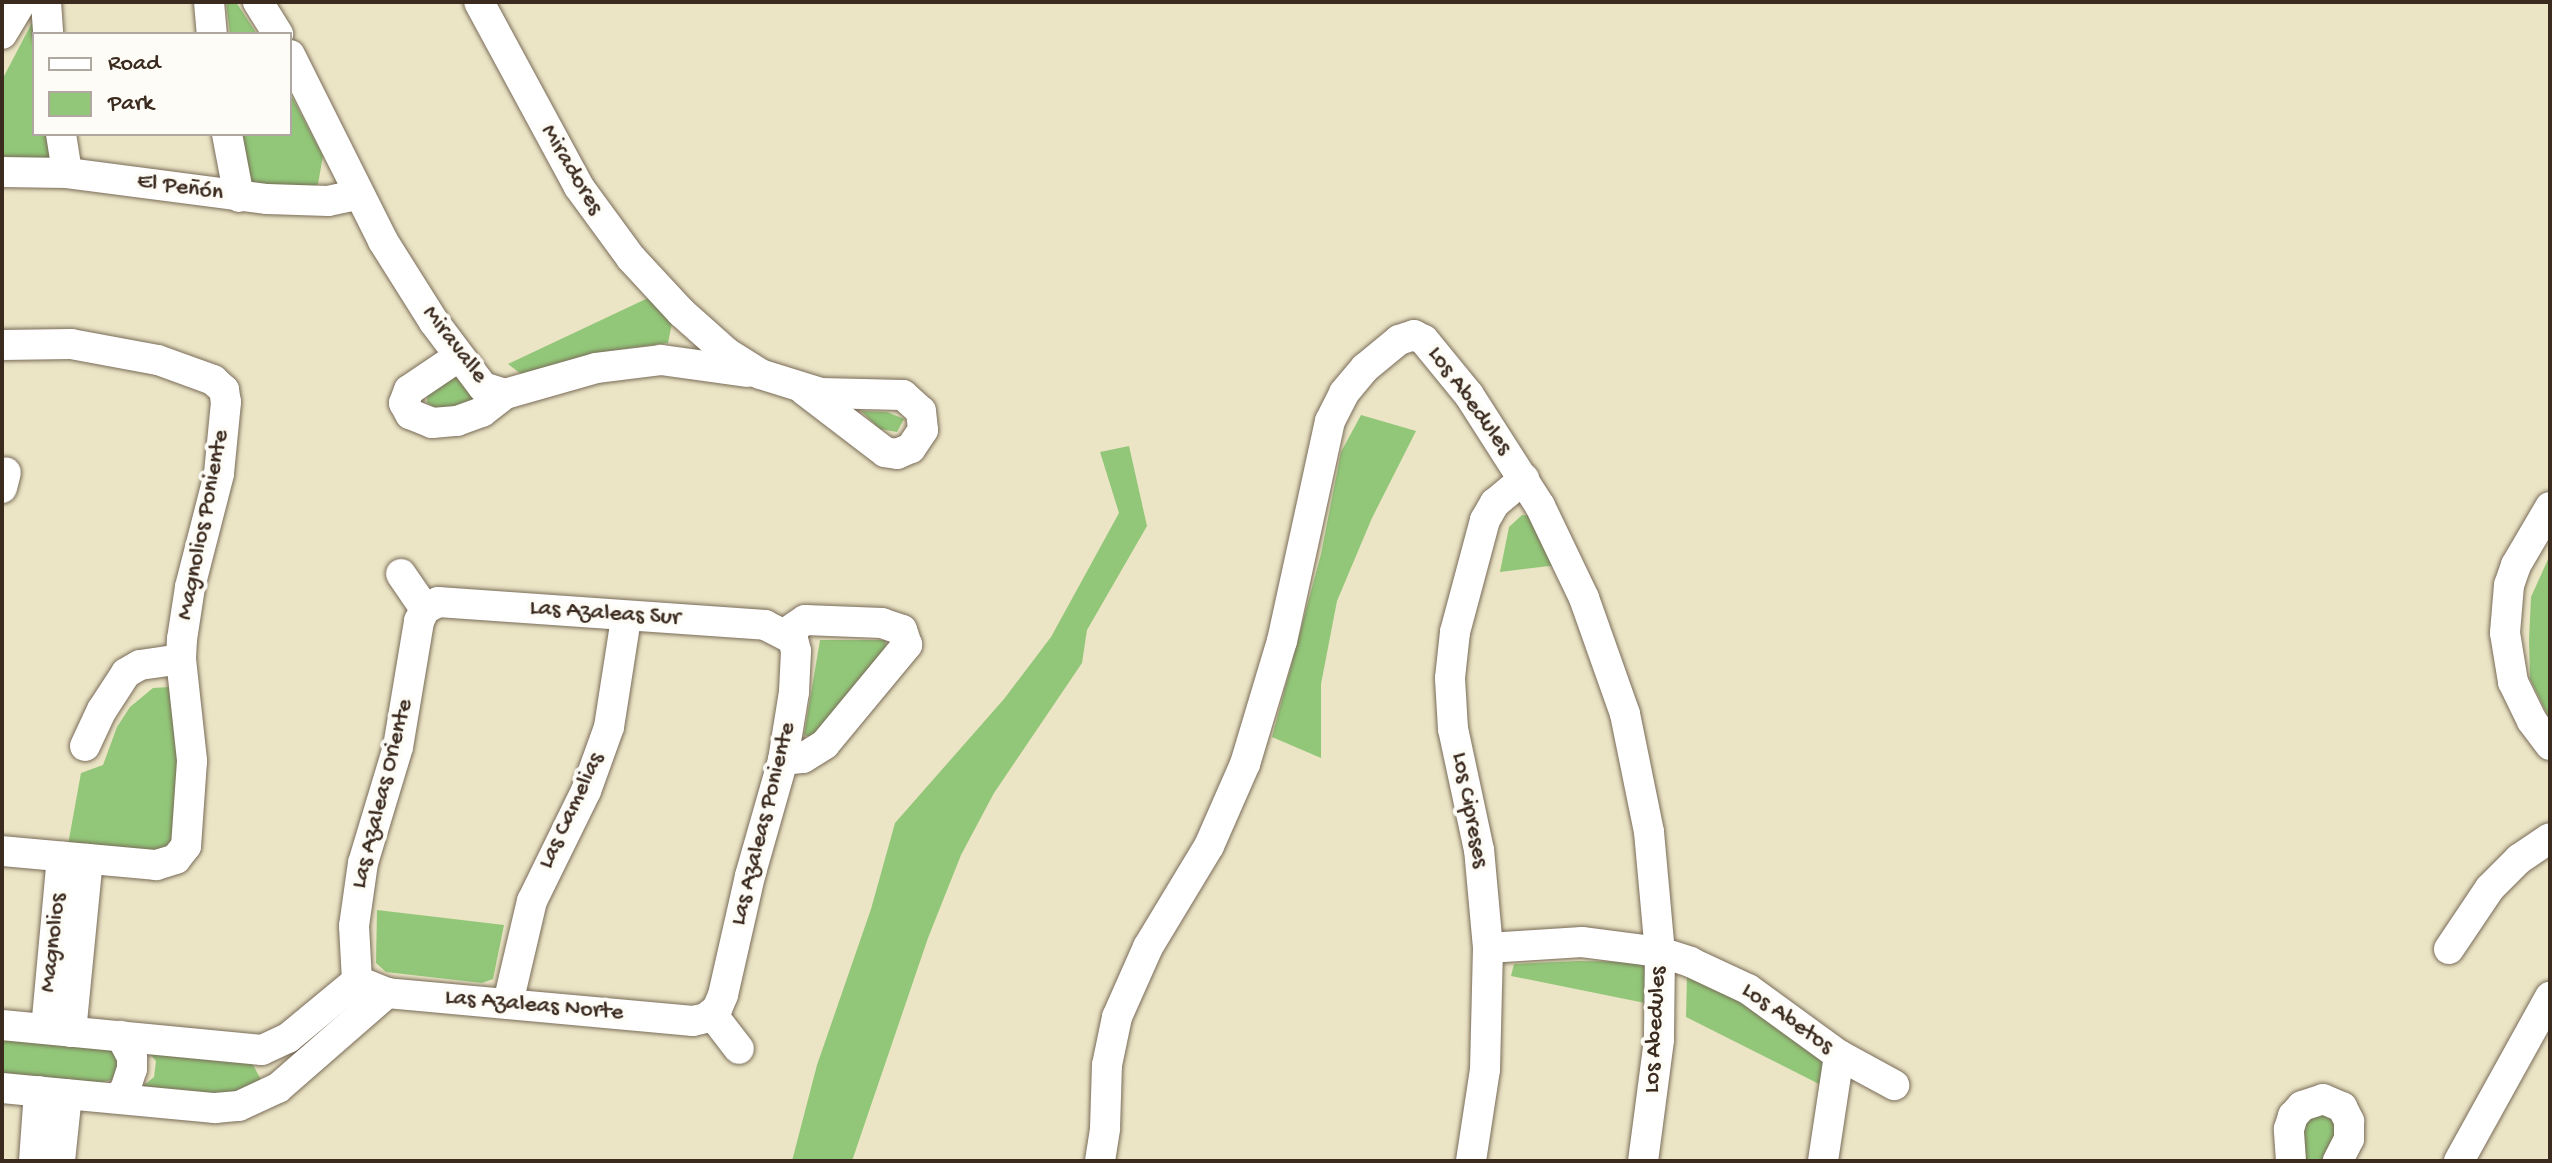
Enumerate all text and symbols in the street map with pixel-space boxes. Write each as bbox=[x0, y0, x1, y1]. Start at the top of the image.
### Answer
legend bbox=[32, 32, 292, 136]
text: Road bbox=[108, 50, 160, 79]
text: Park bbox=[108, 90, 154, 119]
street label: Miradores bbox=[533, 120, 609, 220]
street label: El Peñón bbox=[135, 168, 225, 208]
street label: Miravalle bbox=[415, 300, 493, 390]
street label: Los Abedules bbox=[1420, 341, 1518, 461]
street label: Magnolios Poniente bbox=[171, 427, 237, 623]
street label: Las Azaleas Sur bbox=[529, 594, 681, 634]
street label: Las Azaleas Oriente bbox=[346, 696, 420, 892]
street label: Las Azaleas Poniente bbox=[725, 719, 803, 929]
street label: Las Camelias bbox=[533, 748, 611, 874]
street label: Los Cipreses bbox=[1444, 750, 1494, 870]
street label: Magnolios bbox=[34, 892, 74, 994]
street label: Los Abedules bbox=[1638, 966, 1674, 1094]
street label: Los Abetos bbox=[1735, 977, 1839, 1061]
street label: Las Azaleas Norte bbox=[444, 984, 624, 1028]

